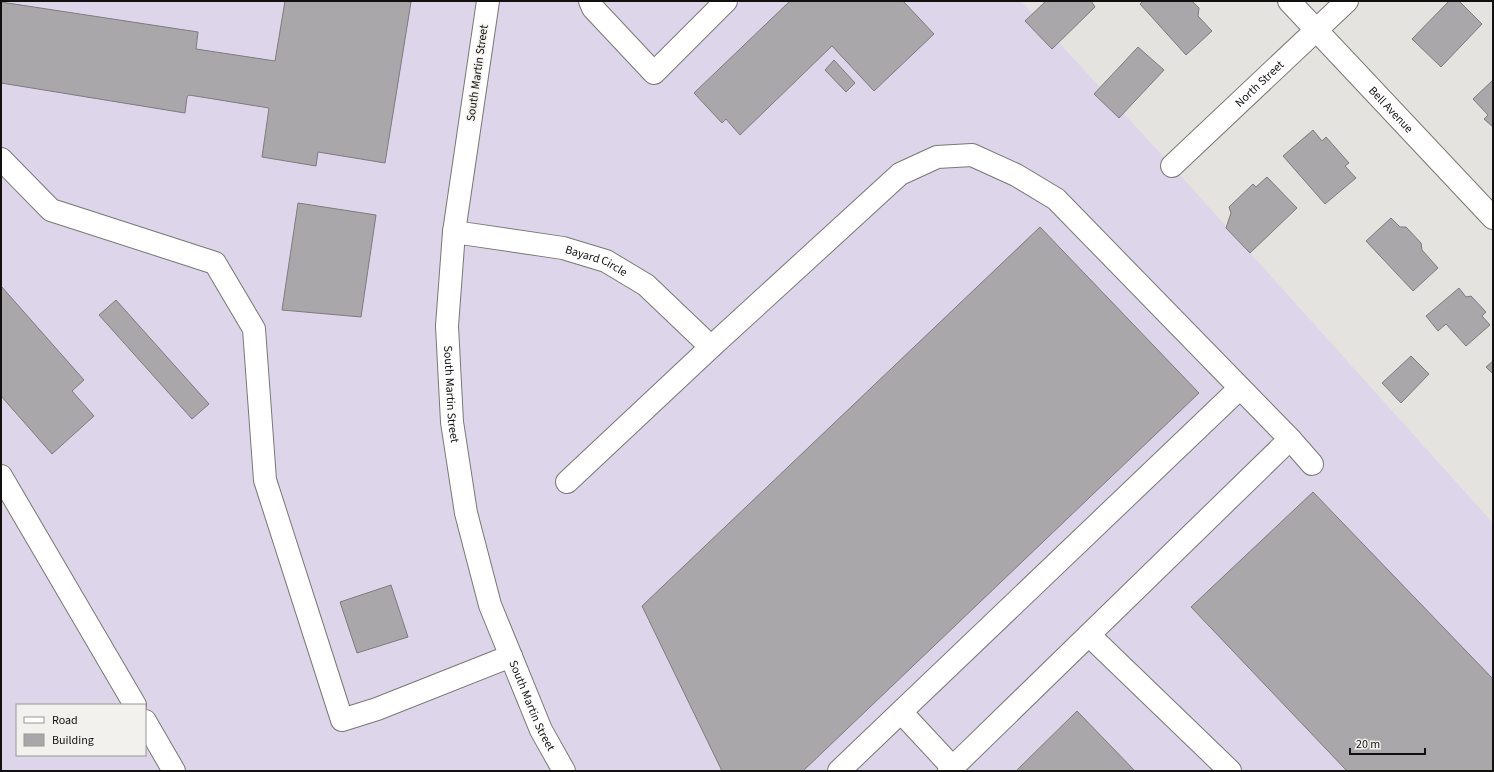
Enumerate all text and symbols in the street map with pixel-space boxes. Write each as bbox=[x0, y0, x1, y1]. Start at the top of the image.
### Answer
street label: South Martin Street bbox=[462, 24, 493, 122]
street label: North Street bbox=[1231, 57, 1288, 111]
street label: Bell Avenue bbox=[1364, 83, 1417, 137]
street label: Bayard Circle bbox=[563, 241, 631, 281]
street label: South Martin Street bbox=[439, 345, 463, 444]
street label: South Martin Street bbox=[504, 658, 559, 754]
legend bbox=[16, 704, 146, 756]
text: Road bbox=[52, 712, 78, 729]
scale bar bbox=[1350, 730, 1425, 756]
text: Building bbox=[52, 732, 94, 749]
text: 20 m bbox=[1356, 736, 1380, 753]

